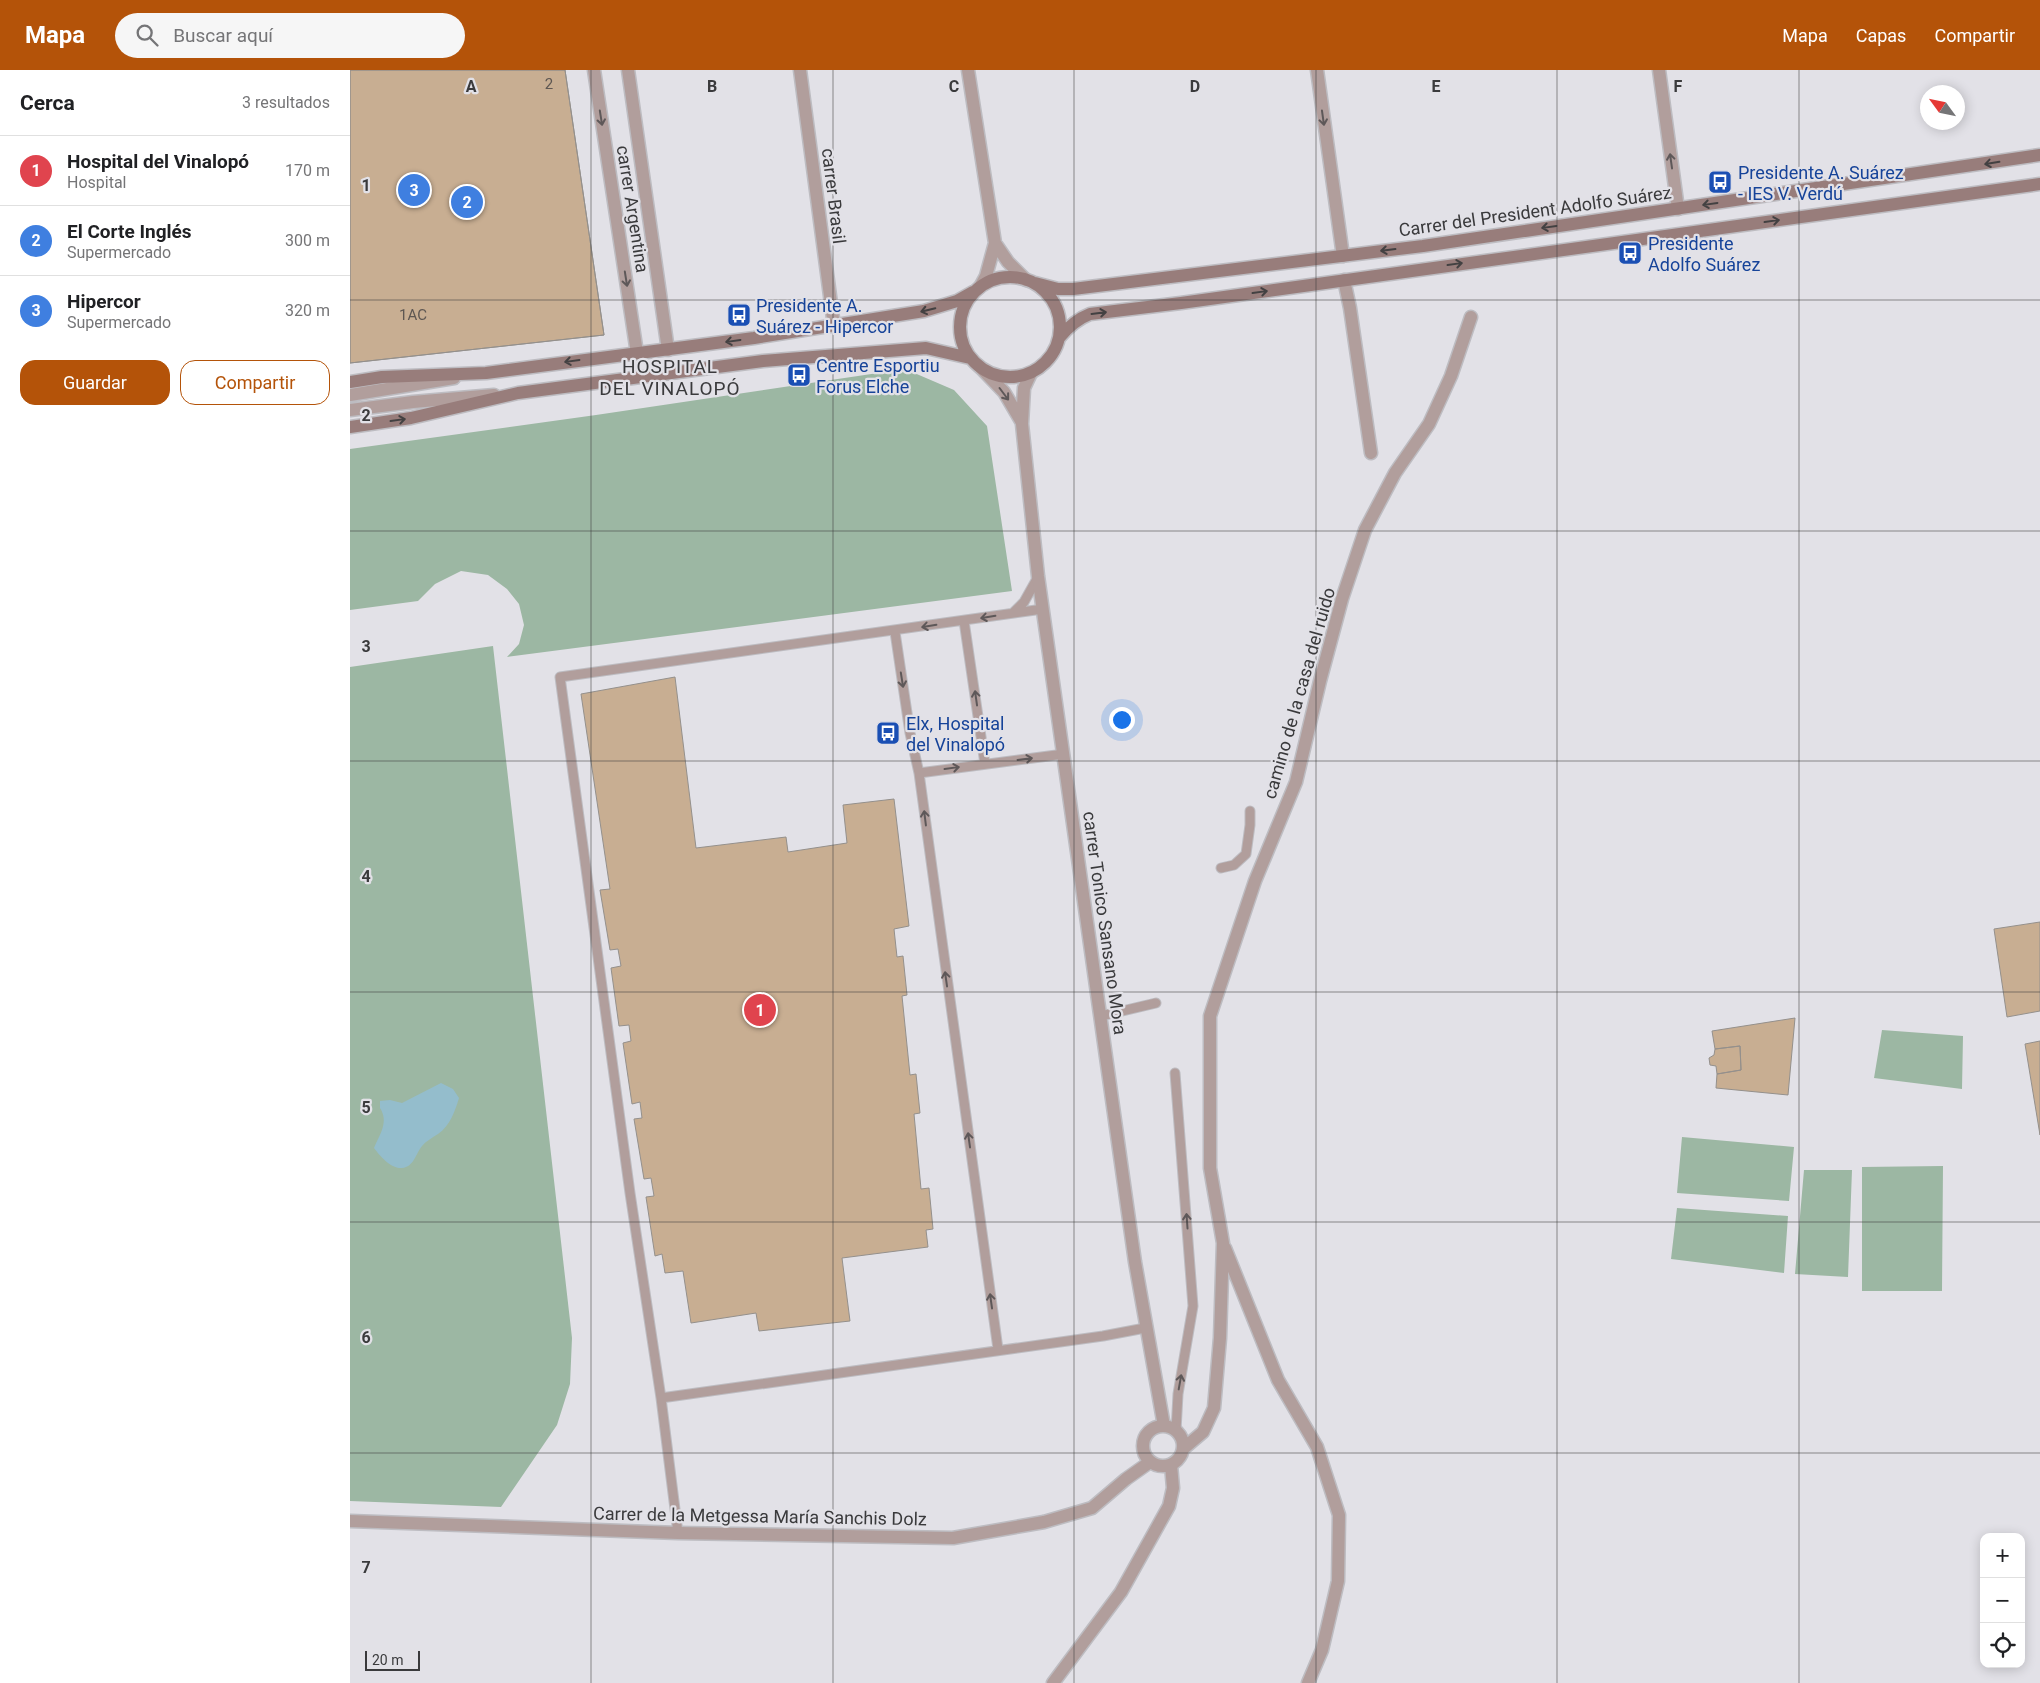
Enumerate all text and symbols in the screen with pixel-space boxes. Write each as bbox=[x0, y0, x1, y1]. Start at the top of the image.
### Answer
search box bbox=[115, 13, 465, 58]
text: Mapa bbox=[25, 21, 85, 49]
icon: search bbox=[133, 21, 161, 49]
text: Buscar aquí bbox=[173, 24, 273, 47]
text: Mapa bbox=[1782, 25, 1828, 46]
text: Capas bbox=[1856, 25, 1906, 46]
text: Compartir bbox=[1934, 25, 2015, 46]
house number: 2 bbox=[545, 75, 553, 93]
text: A bbox=[466, 77, 477, 96]
text: B bbox=[707, 77, 717, 96]
text: C bbox=[949, 77, 959, 96]
text: D bbox=[1190, 77, 1200, 96]
text: E bbox=[1432, 77, 1441, 96]
text: F bbox=[1674, 77, 1683, 96]
north arrow bbox=[1920, 85, 1965, 130]
text: Cerca bbox=[20, 91, 75, 115]
text: 3 resultados bbox=[242, 93, 330, 112]
one-way arrow bbox=[597, 110, 607, 126]
one-way arrow bbox=[1319, 110, 1329, 126]
street label: carrer Argentina bbox=[613, 144, 653, 274]
street label: carrer Brasil bbox=[818, 147, 850, 245]
text: Hospital del Vinalopó bbox=[67, 150, 249, 173]
one-way arrow bbox=[1666, 153, 1676, 169]
one-way arrow bbox=[1984, 158, 2000, 168]
text: 1 bbox=[31, 161, 41, 180]
text: 170 m bbox=[285, 161, 330, 180]
place label: Presidente A. Suárez - IES V. Verdú bbox=[1738, 162, 1904, 204]
bus stop icon: Presidente A. Suárez - IES V. Verdú bbox=[1707, 169, 1733, 195]
pin: 3 bbox=[398, 171, 430, 209]
text: Hospital bbox=[67, 173, 127, 192]
text: 1 bbox=[361, 176, 371, 195]
street label: Carrer del President Adolfo Suárez bbox=[1397, 181, 1673, 241]
pin: 2 bbox=[451, 183, 483, 221]
one-way arrow bbox=[1702, 200, 1718, 210]
one-way arrow bbox=[1764, 215, 1780, 225]
text: El Corte Inglés bbox=[67, 220, 192, 243]
one-way arrow bbox=[1541, 223, 1557, 233]
text: 2 bbox=[31, 231, 41, 250]
text: 300 m bbox=[285, 231, 330, 250]
place label: Presidente Adolfo Suárez bbox=[1648, 233, 1760, 275]
bus stop icon: Presidente Adolfo Suárez bbox=[1617, 240, 1643, 266]
text: Supermercado bbox=[67, 243, 171, 262]
one-way arrow bbox=[1380, 245, 1396, 255]
one-way arrow bbox=[1447, 259, 1463, 269]
one-way arrow bbox=[621, 270, 631, 286]
one-way arrow bbox=[1251, 286, 1267, 296]
text: Hipercor bbox=[67, 290, 141, 313]
place label: Presidente A. Suárez - Hipercor bbox=[756, 295, 893, 337]
text: 3 bbox=[31, 301, 41, 320]
text: 320 m bbox=[285, 301, 330, 320]
bus stop icon: Presidente A. Suárez - Hipercor bbox=[726, 302, 752, 328]
house number: 1AC bbox=[399, 306, 427, 324]
one-way arrow bbox=[921, 306, 937, 315]
one-way arrow bbox=[1090, 308, 1106, 318]
text: Supermercado bbox=[67, 313, 171, 332]
one-way arrow bbox=[726, 336, 742, 346]
district label: HOSPITAL DEL VINALOPÓ bbox=[599, 355, 741, 400]
place label: Centre Esportiu Forus Elche bbox=[816, 355, 940, 397]
one-way arrow bbox=[564, 356, 580, 366]
button: Guardar bbox=[20, 360, 170, 405]
button: Compartir bbox=[180, 360, 330, 405]
bus stop icon: Centre Esportiu Forus Elche bbox=[786, 362, 812, 388]
one-way arrow bbox=[999, 387, 1009, 401]
text: 2 bbox=[361, 406, 371, 425]
one-way arrow bbox=[390, 414, 406, 424]
street label: camino de la casa del ruido bbox=[1259, 585, 1339, 801]
one-way arrow bbox=[981, 612, 997, 622]
one-way arrow bbox=[922, 622, 938, 632]
text: 3 bbox=[361, 637, 371, 656]
one-way arrow bbox=[897, 671, 907, 687]
one-way arrow bbox=[971, 691, 981, 707]
your location bbox=[1109, 707, 1135, 733]
place label: Elx, Hospital del Vinalopó bbox=[906, 713, 1005, 755]
bus stop icon: Elx, Hospital del Vinalopó bbox=[875, 720, 901, 746]
one-way arrow bbox=[1016, 754, 1032, 764]
one-way arrow bbox=[944, 763, 960, 773]
one-way arrow bbox=[920, 810, 930, 826]
street label: carrer Tonico Sansano Mora bbox=[1079, 810, 1131, 1036]
text: 4 bbox=[361, 867, 371, 886]
one-way arrow bbox=[941, 972, 951, 988]
pin: 1 bbox=[744, 991, 776, 1029]
text: 5 bbox=[361, 1098, 371, 1117]
one-way arrow bbox=[963, 1133, 973, 1149]
one-way arrow bbox=[1183, 1213, 1192, 1229]
one-way arrow bbox=[986, 1293, 996, 1309]
text: 6 bbox=[361, 1328, 371, 1347]
one-way arrow bbox=[1175, 1374, 1185, 1390]
street label: Carrer de la Metgessa María Sanchis Dolz bbox=[593, 1503, 927, 1529]
map controls bbox=[1980, 1533, 2025, 1668]
button: + bbox=[1980, 1533, 2025, 1578]
text: 7 bbox=[361, 1558, 371, 1577]
button: − bbox=[1980, 1578, 2025, 1623]
button: locate bbox=[1980, 1623, 2025, 1668]
scale bar bbox=[365, 1648, 420, 1671]
text: 20 m bbox=[372, 1652, 404, 1668]

